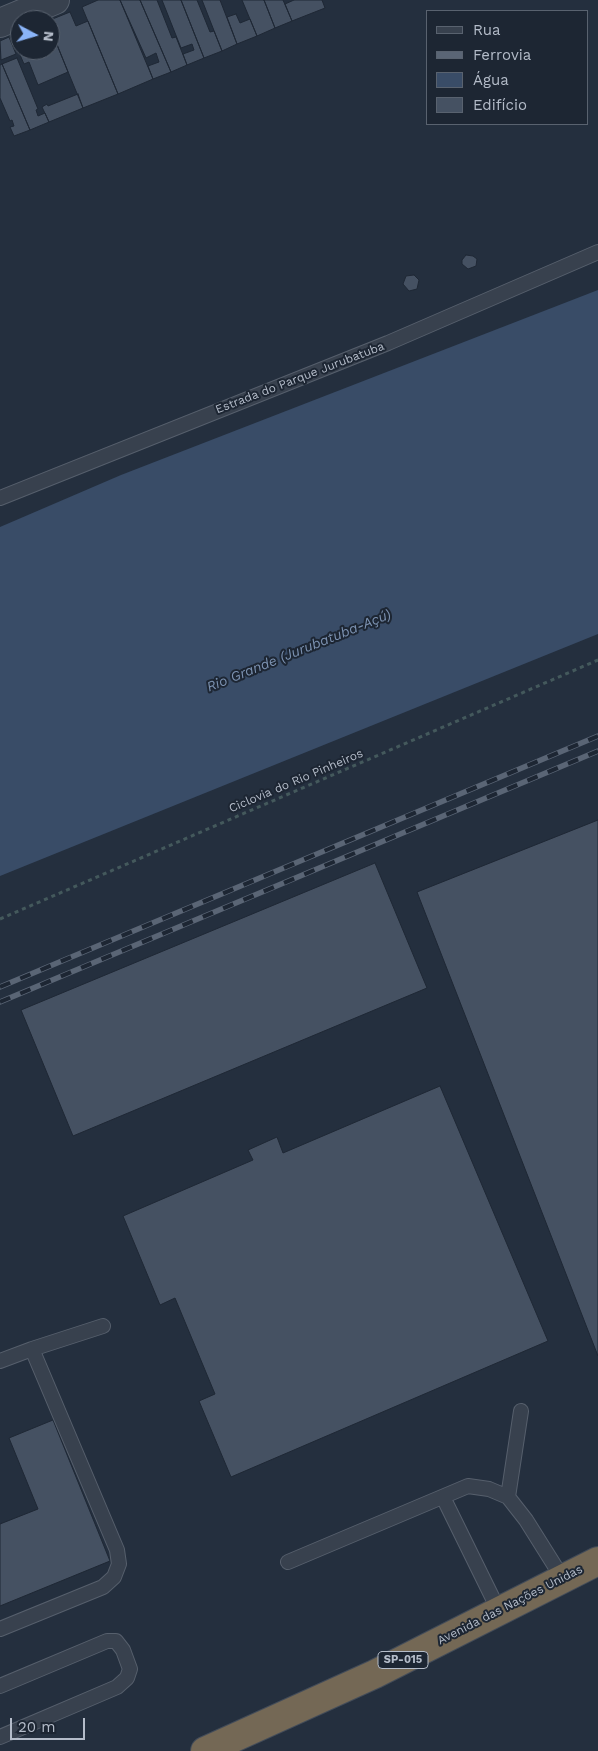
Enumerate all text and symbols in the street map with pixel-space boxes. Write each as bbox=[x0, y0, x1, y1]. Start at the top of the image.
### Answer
north arrow bbox=[10, 10, 60, 60]
legend bbox=[426, 10, 588, 125]
text: Rua bbox=[473, 21, 501, 39]
text: N bbox=[40, 30, 57, 42]
text: Ferrovia bbox=[473, 46, 531, 64]
text: Água bbox=[473, 71, 509, 89]
text: Edifício bbox=[473, 96, 527, 114]
street label: Estrada do Parque Jurubatuba bbox=[214, 339, 386, 417]
water label: Rio Grande (Jurubatuba-Açú) bbox=[204, 606, 394, 696]
street label: Ciclovia do Rio Pinheiros bbox=[227, 746, 365, 816]
street label: Avenida das Nações Unidas bbox=[435, 1562, 585, 1648]
road number: SP-015 bbox=[378, 1652, 428, 1668]
scale bar bbox=[12, 1708, 88, 1740]
text: 20 m bbox=[18, 1718, 56, 1736]

